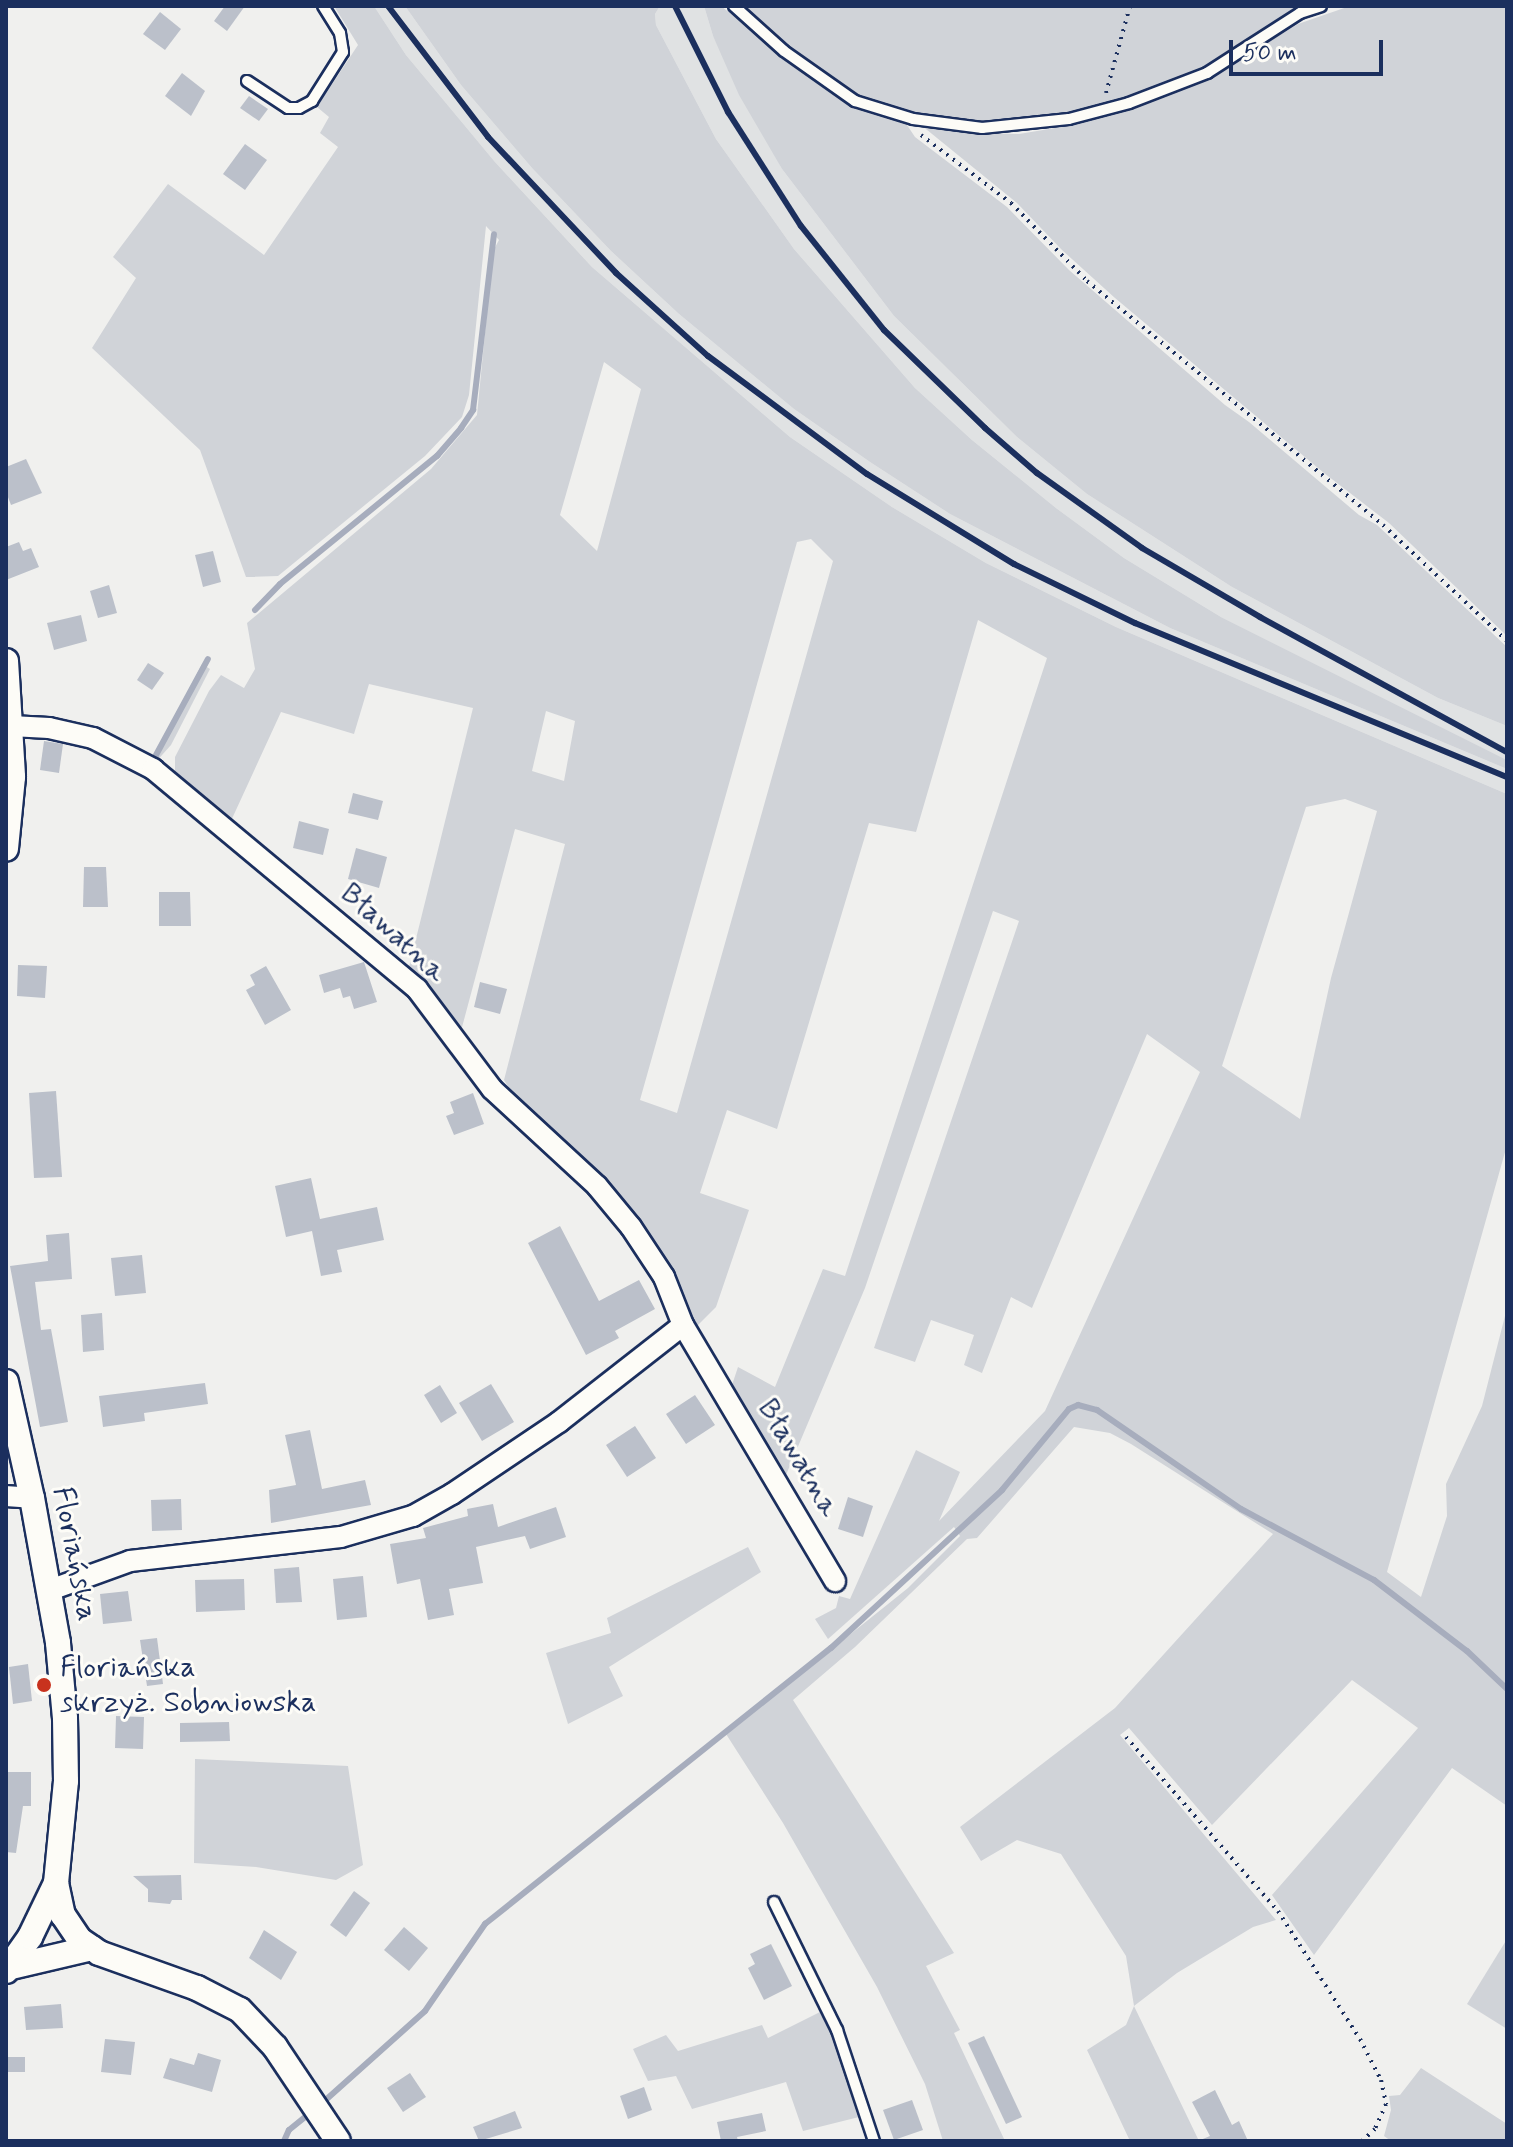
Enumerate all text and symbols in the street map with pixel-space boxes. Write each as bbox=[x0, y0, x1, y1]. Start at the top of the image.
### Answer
scale bar bbox=[1233, 24, 1387, 74]
text: 50 m bbox=[1243, 38, 1297, 69]
street label: Bławatna bbox=[332, 876, 454, 990]
street label: Bławatna bbox=[749, 1393, 847, 1523]
street label: Floriańska bbox=[43, 1484, 105, 1624]
place label: Floriańska skrzyż. Sobniowska bbox=[60, 1650, 316, 1720]
marker: Floriańska skrzyż. Sobniowska bbox=[35, 1676, 53, 1694]

